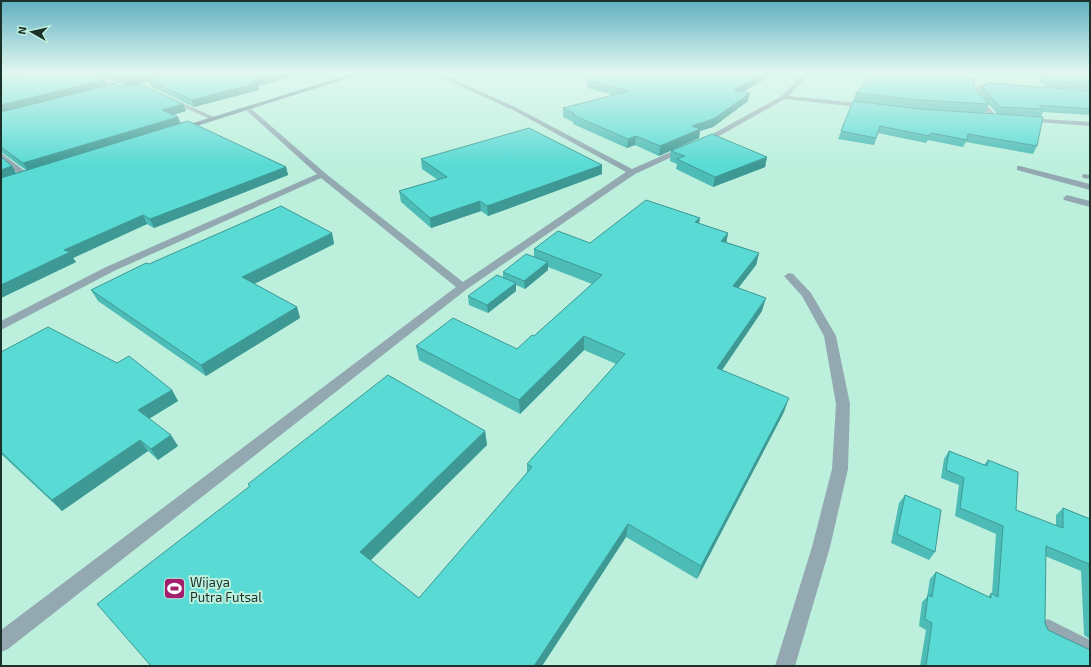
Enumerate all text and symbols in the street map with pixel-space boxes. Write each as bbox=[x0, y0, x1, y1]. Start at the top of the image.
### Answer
north arrow bbox=[12, 12, 52, 52]
text: N bbox=[15, 26, 29, 35]
place label: Wijaya Putra Futsal bbox=[190, 574, 262, 605]
sports icon: Wijaya Putra Futsal bbox=[162, 576, 188, 602]

